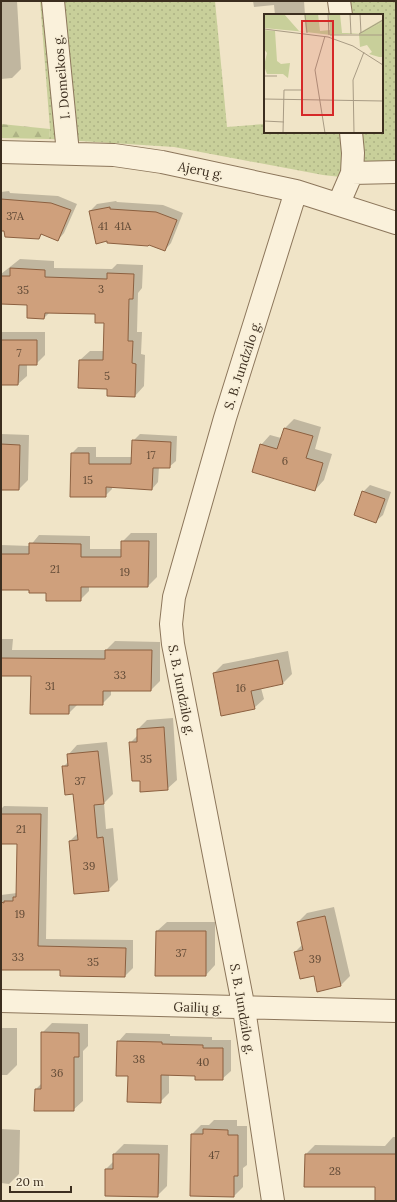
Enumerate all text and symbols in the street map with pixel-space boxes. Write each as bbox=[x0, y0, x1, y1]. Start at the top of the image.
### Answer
inset map bbox=[264, 14, 383, 133]
street label: I. Domeikos g. bbox=[49, 34, 74, 120]
street label: Ajerų g. bbox=[176, 158, 225, 183]
house number: 37A bbox=[6, 209, 25, 223]
house number: 41 bbox=[98, 219, 108, 233]
house number: 41A bbox=[115, 219, 133, 233]
house number: 3 bbox=[98, 282, 104, 296]
house number: 35 bbox=[17, 283, 29, 297]
street label: S. B. Jundzilo g. bbox=[220, 319, 265, 412]
house number: 7 bbox=[16, 346, 22, 360]
house number: 5 bbox=[104, 369, 110, 383]
house number: 17 bbox=[146, 448, 156, 462]
house number: 6 bbox=[282, 454, 288, 468]
house number: 15 bbox=[83, 473, 93, 487]
house number: 21 bbox=[50, 562, 60, 576]
house number: 19 bbox=[120, 565, 130, 579]
street label: S. B. Jundzilo g. bbox=[164, 643, 199, 737]
house number: 33 bbox=[114, 668, 126, 682]
house number: 31 bbox=[45, 679, 55, 693]
house number: 16 bbox=[236, 681, 246, 695]
house number: 35 bbox=[140, 752, 152, 766]
house number: 37 bbox=[75, 774, 85, 788]
house number: 21 bbox=[16, 822, 26, 836]
house number: 39 bbox=[83, 859, 95, 873]
house number: 19 bbox=[15, 907, 25, 921]
house number: 37 bbox=[176, 946, 186, 960]
house number: 33 bbox=[12, 950, 24, 964]
house number: 39 bbox=[309, 952, 321, 966]
house number: 35 bbox=[87, 955, 99, 969]
street label: S. B. Jundzilo g. bbox=[226, 962, 259, 1056]
street label: Gailių g. bbox=[173, 998, 223, 1017]
house number: 38 bbox=[133, 1052, 145, 1066]
house number: 40 bbox=[197, 1055, 210, 1069]
house number: 36 bbox=[51, 1066, 63, 1080]
house number: 47 bbox=[208, 1148, 220, 1162]
house number: 28 bbox=[329, 1164, 341, 1178]
scale bar bbox=[10, 1168, 71, 1194]
text: 20 m bbox=[16, 1174, 44, 1189]

